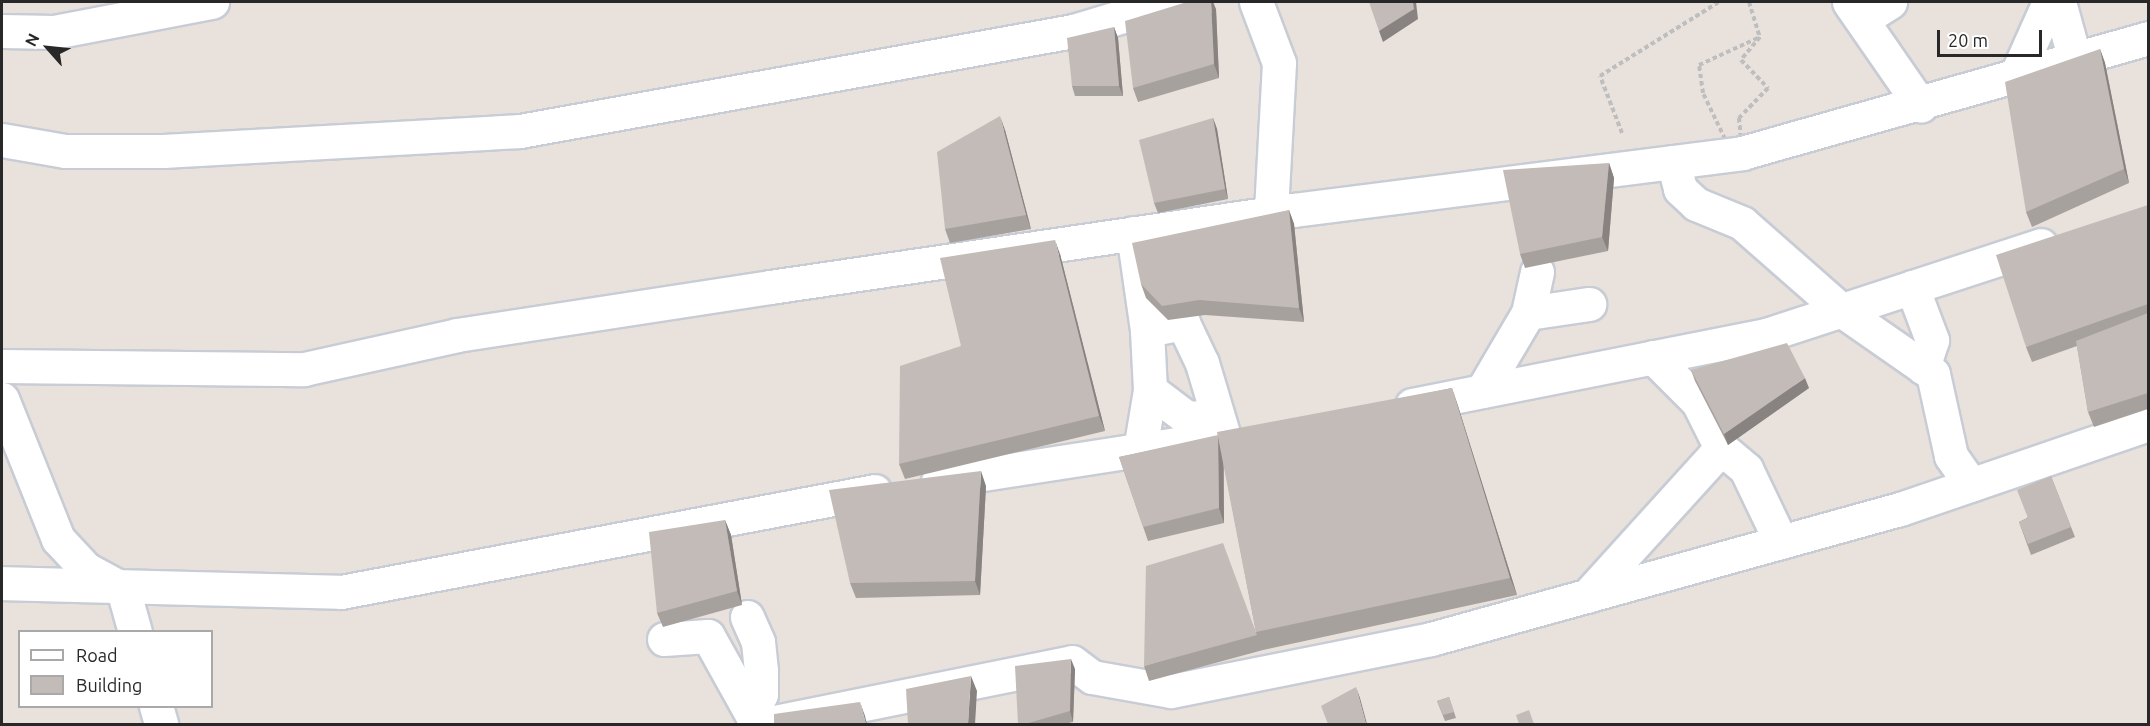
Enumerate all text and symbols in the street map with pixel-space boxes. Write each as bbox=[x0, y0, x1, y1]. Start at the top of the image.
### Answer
north arrow bbox=[18, 18, 78, 78]
scale bar bbox=[1940, 18, 2045, 56]
text: N bbox=[21, 30, 43, 49]
text: 20 m bbox=[1948, 30, 1988, 50]
legend bbox=[18, 630, 213, 708]
text: Road bbox=[76, 645, 118, 665]
text: Building bbox=[76, 675, 142, 695]

